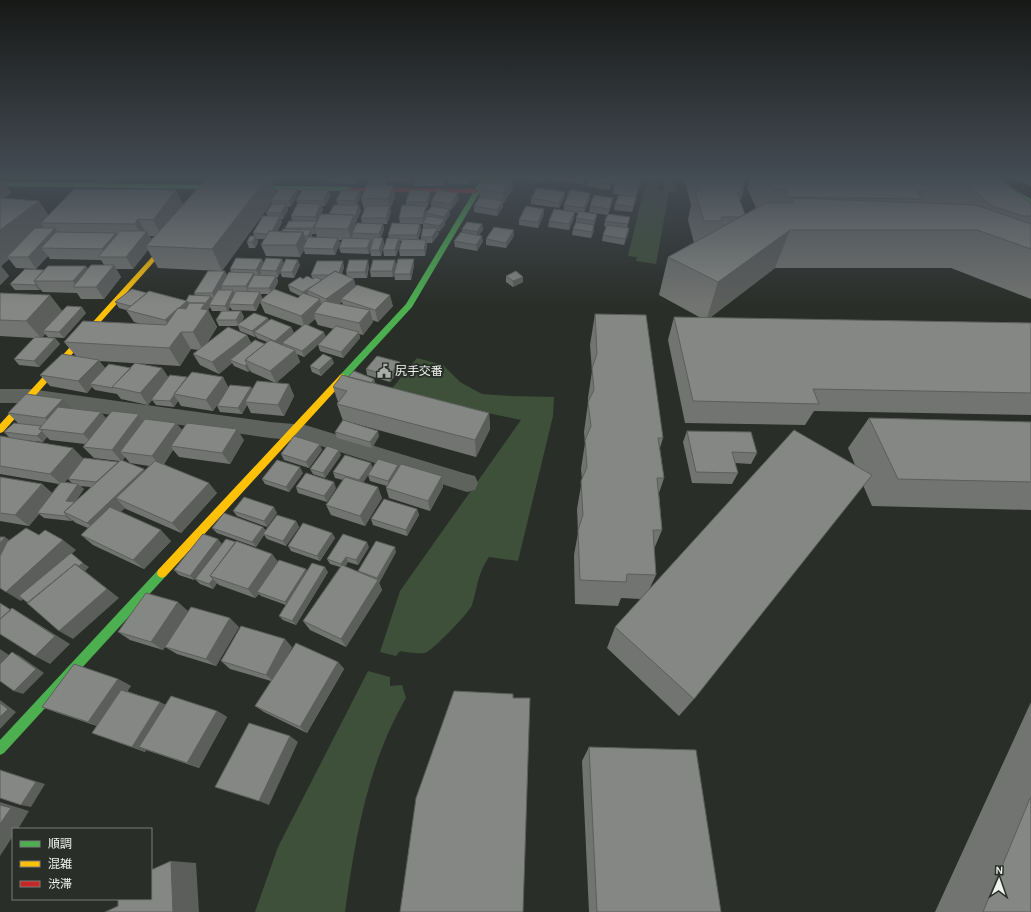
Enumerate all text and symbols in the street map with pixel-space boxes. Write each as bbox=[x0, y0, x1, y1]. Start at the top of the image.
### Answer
public building icon: 尻手交番 bbox=[376, 363, 392, 379]
place label: 尻手交番 bbox=[395, 364, 443, 378]
legend bbox=[12, 828, 152, 900]
text: 順調 bbox=[48, 837, 72, 851]
text: 混雑 bbox=[48, 857, 72, 871]
north arrow bbox=[979, 860, 1019, 900]
text: N bbox=[995, 864, 1004, 877]
text: 渋滞 bbox=[48, 877, 72, 891]

